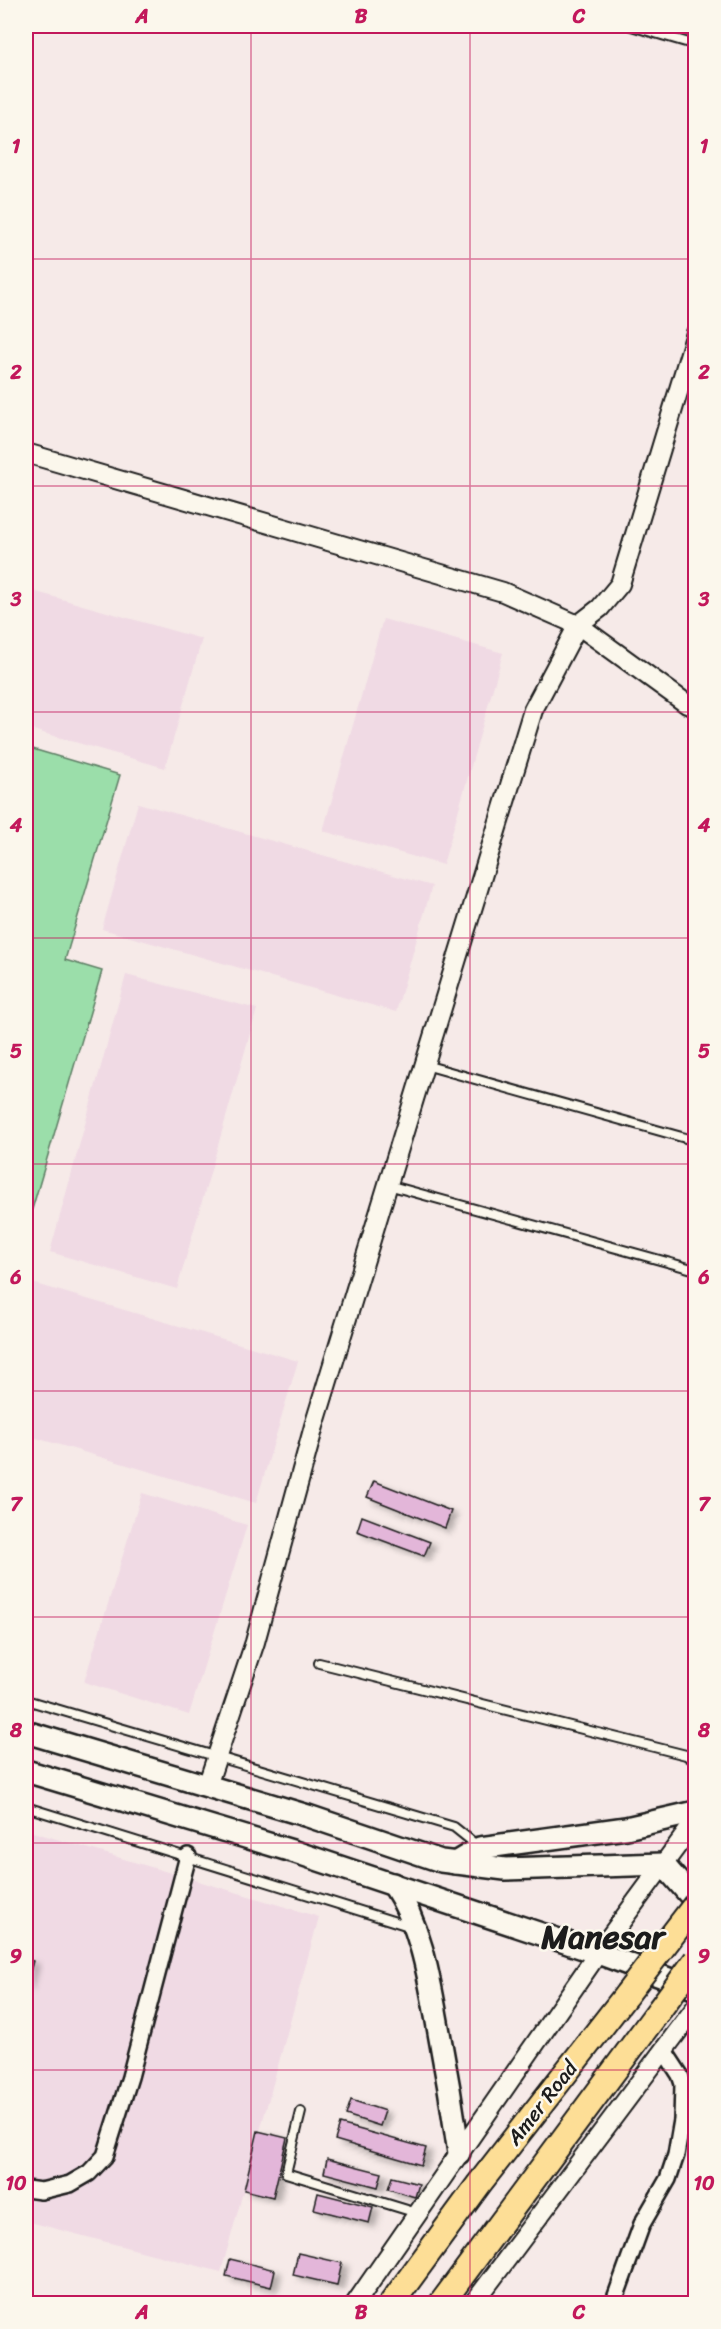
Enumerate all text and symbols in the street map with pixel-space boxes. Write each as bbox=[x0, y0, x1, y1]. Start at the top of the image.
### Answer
text: A bbox=[134, 0, 149, 34]
text: B bbox=[355, 0, 368, 34]
text: C bbox=[572, 0, 586, 34]
text: 1 bbox=[12, 129, 21, 164]
text: 1 bbox=[700, 129, 709, 164]
text: 2 bbox=[9, 355, 22, 390]
text: 2 bbox=[697, 355, 710, 390]
text: 3 bbox=[10, 582, 22, 617]
text: 3 bbox=[698, 582, 710, 617]
text: 4 bbox=[9, 808, 23, 843]
text: 4 bbox=[697, 808, 711, 843]
text: 5 bbox=[10, 1034, 22, 1069]
text: 5 bbox=[698, 1034, 710, 1069]
text: 6 bbox=[9, 1260, 22, 1295]
text: 6 bbox=[697, 1260, 710, 1295]
text: 7 bbox=[10, 1487, 23, 1522]
text: 7 bbox=[698, 1487, 711, 1522]
text: 8 bbox=[9, 1713, 23, 1748]
text: 8 bbox=[697, 1713, 711, 1748]
district label: Manesar bbox=[540, 1908, 667, 1966]
text: 9 bbox=[10, 1939, 22, 1974]
text: 9 bbox=[698, 1939, 710, 1974]
street label: Amer Road bbox=[496, 2050, 589, 2155]
text: 10 bbox=[5, 2166, 27, 2201]
text: 10 bbox=[693, 2166, 715, 2201]
text: A bbox=[134, 2295, 149, 2329]
text: B bbox=[355, 2295, 368, 2329]
text: C bbox=[572, 2295, 586, 2329]

